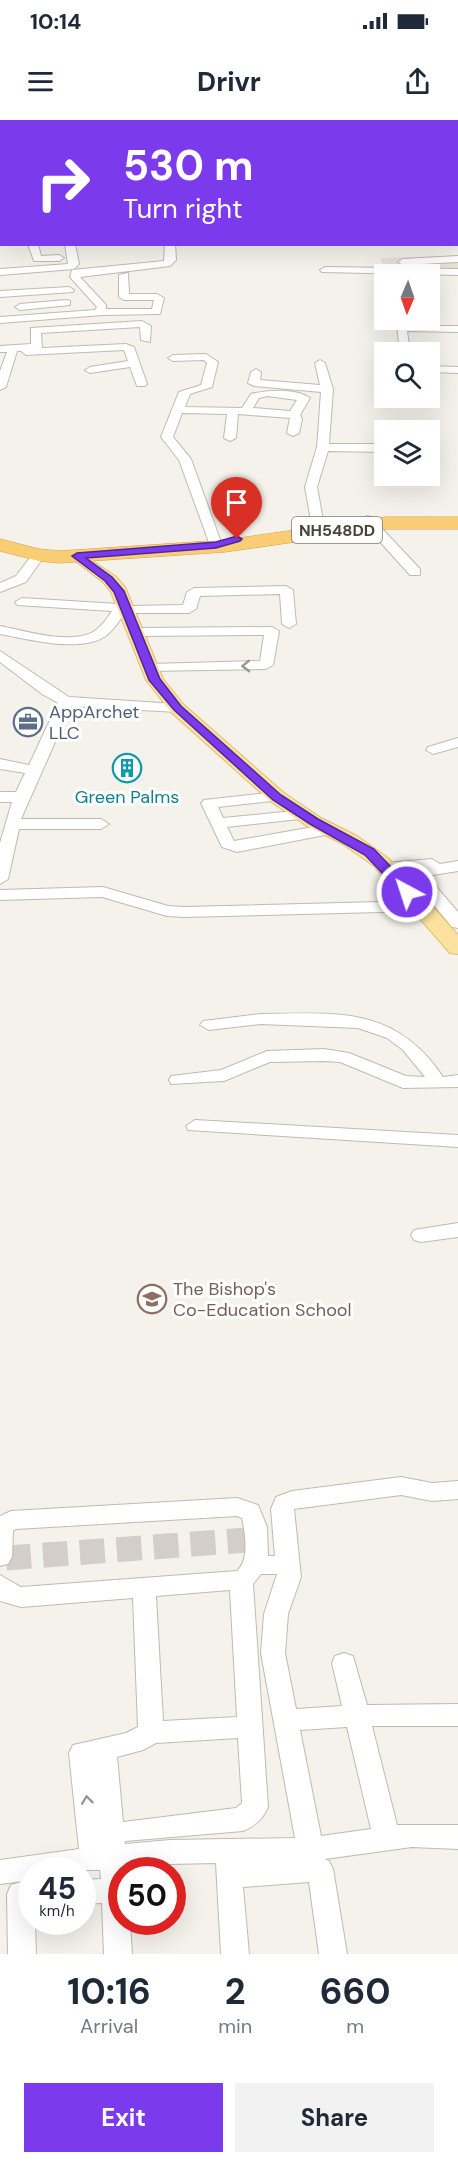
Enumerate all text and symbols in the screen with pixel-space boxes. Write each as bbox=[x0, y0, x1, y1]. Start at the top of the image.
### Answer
text: 10:14 bbox=[30, 7, 81, 36]
text: Drivr bbox=[197, 64, 261, 99]
icon: menu bbox=[24, 65, 57, 98]
icon: share bbox=[401, 65, 434, 98]
text: 530 m bbox=[123, 138, 253, 193]
icon: right bbox=[24, 144, 102, 222]
text: Turn right bbox=[123, 191, 243, 226]
north arrow bbox=[374, 264, 440, 330]
map controls bbox=[374, 264, 440, 486]
button: search bbox=[374, 342, 440, 408]
button: layers bbox=[374, 420, 440, 486]
pin bbox=[211, 477, 262, 539]
icon: arrive bbox=[220, 486, 253, 519]
road number: NH548DD bbox=[292, 517, 382, 543]
one-way arrow bbox=[241, 660, 250, 673]
place label: AppArchet LLC bbox=[49, 700, 139, 745]
office icon: AppArchet LLC bbox=[12, 706, 44, 738]
building icon: Green Palms bbox=[111, 752, 143, 784]
place label: Green Palms bbox=[75, 785, 179, 809]
position arrow bbox=[375, 860, 439, 924]
place label: The Bishop's Co-Education School bbox=[173, 1277, 352, 1322]
school or university icon: The Bishop's Co-Education School bbox=[136, 1283, 168, 1315]
one-way arrow bbox=[81, 1796, 93, 1805]
speed limit sign: 50 bbox=[108, 1857, 186, 1935]
text: 45 bbox=[38, 1869, 76, 1908]
text: km/h bbox=[39, 1901, 75, 1921]
text: 10:16 bbox=[67, 1968, 151, 2015]
text: 2 bbox=[225, 1968, 246, 2015]
text: 660 bbox=[320, 1968, 391, 2015]
text: Arrival bbox=[80, 2013, 138, 2039]
text: min bbox=[218, 2013, 252, 2039]
text: m bbox=[346, 2013, 364, 2039]
button: Exit bbox=[24, 2083, 223, 2152]
button: Share bbox=[235, 2083, 434, 2152]

